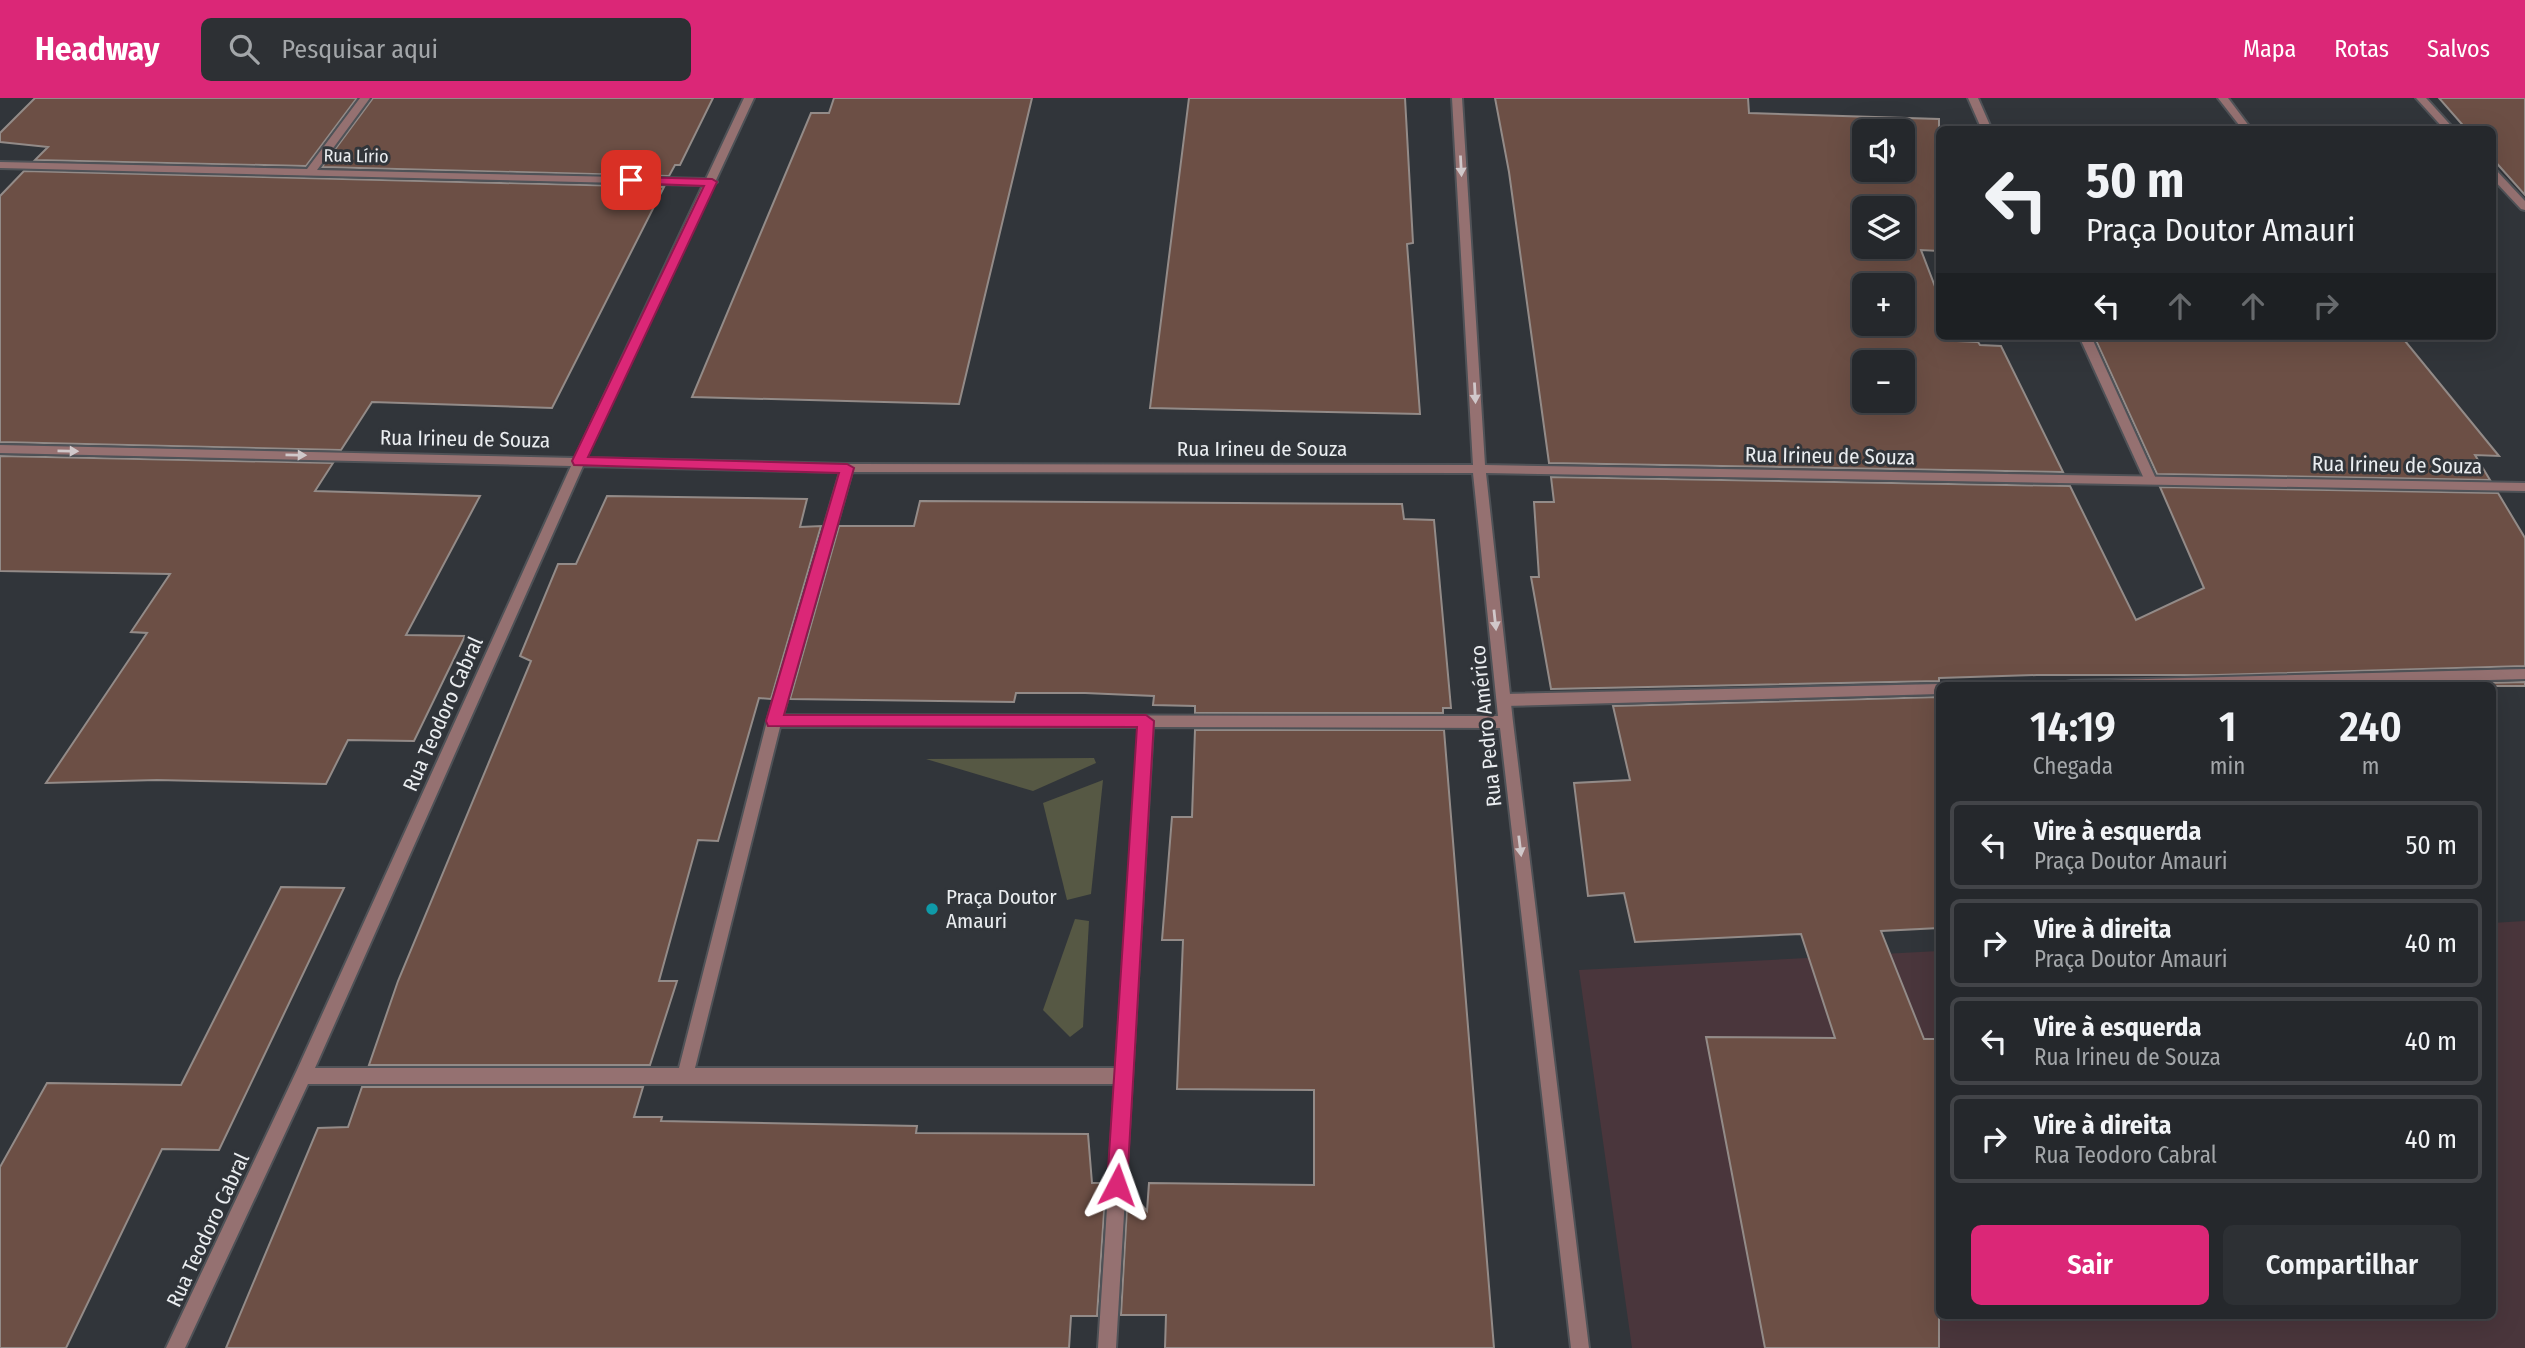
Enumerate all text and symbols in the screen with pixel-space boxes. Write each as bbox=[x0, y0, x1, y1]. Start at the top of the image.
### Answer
search box bbox=[201, 18, 691, 81]
text: Headway bbox=[35, 29, 159, 69]
icon: search bbox=[225, 30, 263, 68]
text: Pesquisar aqui bbox=[281, 34, 438, 65]
text: Mapa bbox=[2243, 35, 2296, 63]
text: Rotas bbox=[2334, 35, 2389, 63]
text: Salvos bbox=[2427, 35, 2490, 63]
map controls bbox=[1852, 119, 1915, 413]
button: sound bbox=[1852, 119, 1915, 182]
street label: Rua Lírio bbox=[323, 144, 389, 168]
pin bbox=[601, 150, 661, 210]
text: 50 m bbox=[2086, 151, 2184, 210]
icon: left bbox=[1971, 154, 2062, 245]
one-way arrow bbox=[1456, 155, 1467, 177]
icon: arrive bbox=[612, 161, 650, 199]
button: layers bbox=[1852, 196, 1915, 259]
text: Praça Doutor Amauri bbox=[2086, 211, 2355, 249]
button: + bbox=[1852, 273, 1915, 336]
icon: left bbox=[2088, 287, 2126, 325]
icon: ahead bbox=[2161, 287, 2199, 325]
icon: ahead bbox=[2234, 287, 2272, 325]
icon: right bbox=[2307, 287, 2345, 325]
button: − bbox=[1852, 350, 1915, 413]
one-way arrow bbox=[1469, 382, 1480, 404]
street label: Rua Irineu de Souza bbox=[380, 425, 550, 453]
street label: Rua Irineu de Souza bbox=[1177, 436, 1347, 462]
street label: Rua Irineu de Souza bbox=[1745, 442, 1915, 470]
one-way arrow bbox=[57, 445, 79, 457]
one-way arrow bbox=[285, 450, 307, 461]
street label: Rua Irineu de Souza bbox=[2312, 451, 2482, 479]
one-way arrow bbox=[1490, 609, 1501, 631]
street label: Rua Teodoro Cabral bbox=[397, 632, 489, 796]
street label: Rua Pedro Américo bbox=[1465, 644, 1507, 808]
text: 14:19 bbox=[2030, 702, 2116, 752]
text: 1 bbox=[2219, 702, 2236, 752]
text: 240 bbox=[2340, 702, 2402, 752]
text: Chegada bbox=[2033, 752, 2113, 780]
text: min bbox=[2210, 752, 2245, 780]
text: m bbox=[2362, 752, 2380, 780]
text: Vire à esquerda bbox=[2034, 816, 2201, 847]
icon: left bbox=[1975, 826, 2013, 864]
text: 50 m bbox=[2405, 830, 2457, 861]
one-way arrow bbox=[1515, 835, 1526, 857]
text: Praça Doutor Amauri bbox=[2034, 847, 2228, 875]
place label: Praça Doutor Amauri bbox=[946, 884, 1057, 934]
marker: Praça Doutor Amauri bbox=[924, 901, 940, 917]
text: Vire à direita bbox=[2034, 914, 2172, 945]
icon: right bbox=[1975, 924, 2013, 962]
text: 40 m bbox=[2405, 928, 2457, 959]
text: Praça Doutor Amauri bbox=[2034, 945, 2228, 973]
text: Vire à esquerda bbox=[2034, 1012, 2201, 1043]
icon: left bbox=[1975, 1022, 2013, 1060]
text: 40 m bbox=[2405, 1026, 2457, 1057]
text: Rua Irineu de Souza bbox=[2034, 1043, 2221, 1071]
text: Vire à direita bbox=[2034, 1110, 2172, 1141]
icon: right bbox=[1975, 1120, 2013, 1158]
text: 40 m bbox=[2405, 1124, 2457, 1155]
text: Rua Teodoro Cabral bbox=[2034, 1141, 2217, 1169]
street label: Rua Teodoro Cabral bbox=[161, 1148, 255, 1311]
position arrow bbox=[1080, 1148, 1154, 1222]
button: Sair bbox=[1971, 1225, 2209, 1305]
button: Compartilhar bbox=[2223, 1225, 2461, 1305]

